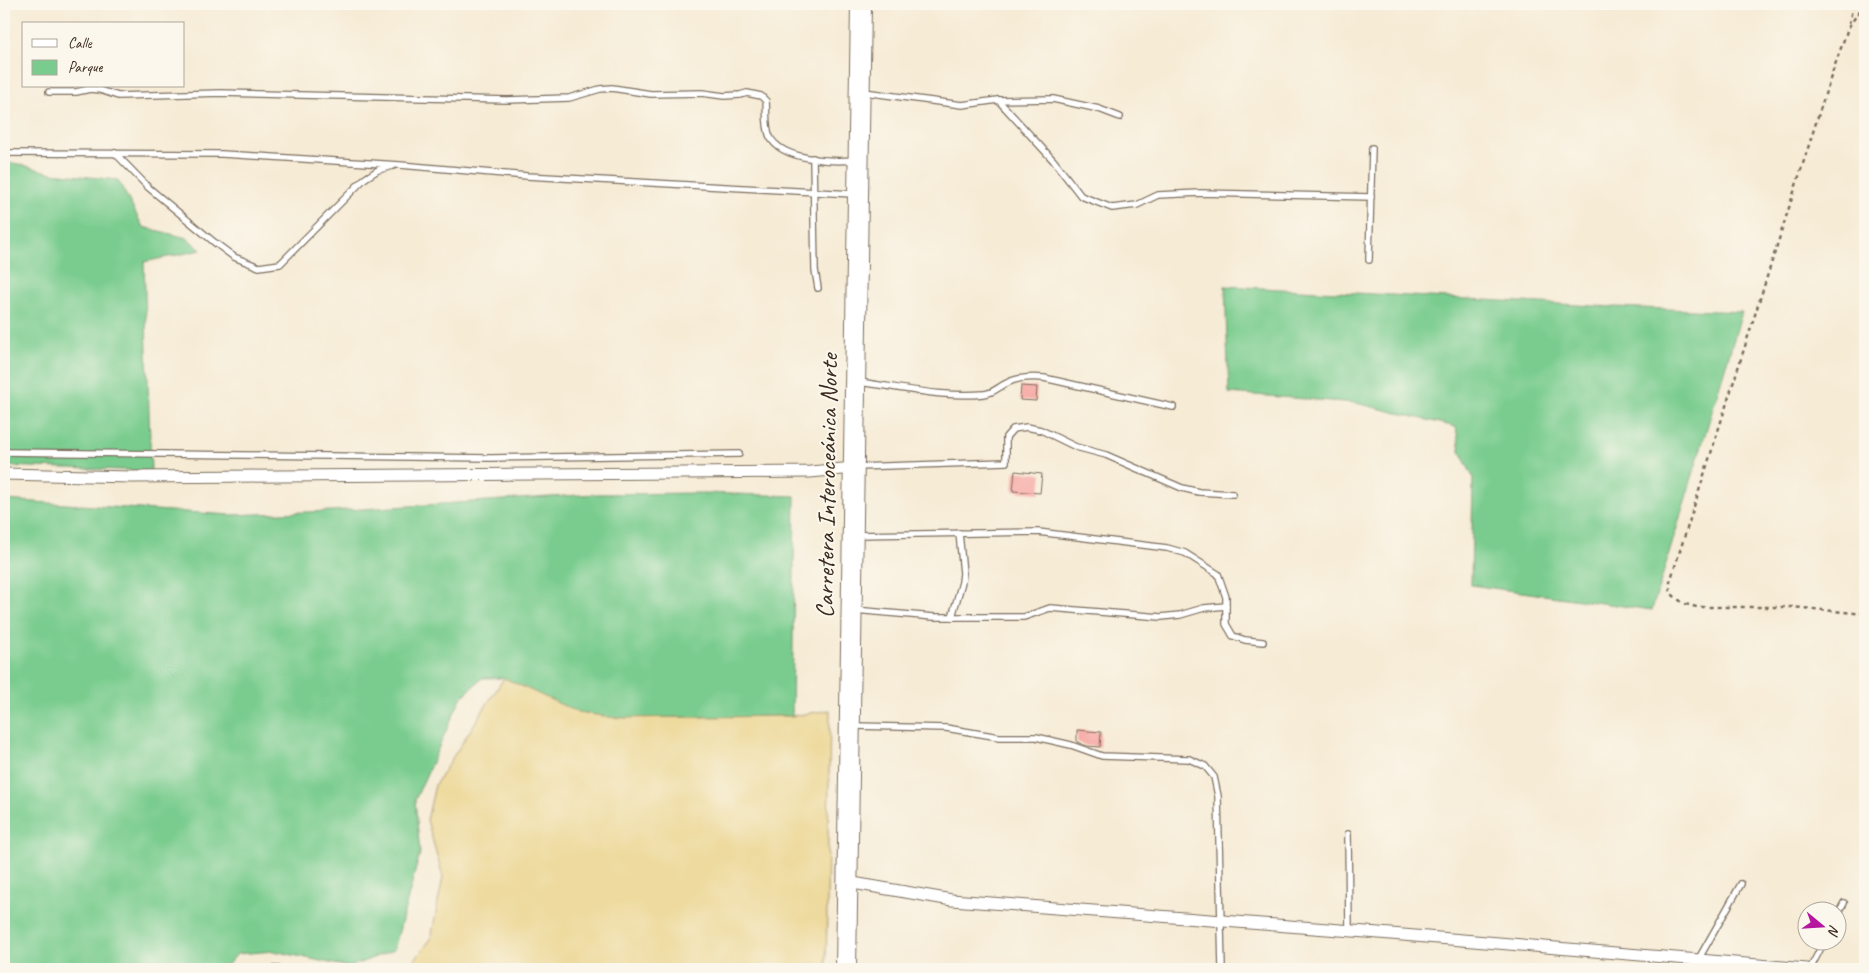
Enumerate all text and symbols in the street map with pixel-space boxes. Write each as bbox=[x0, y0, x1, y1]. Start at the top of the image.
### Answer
legend bbox=[22, 22, 185, 88]
text: Calle bbox=[68, 34, 93, 53]
text: Parque bbox=[68, 58, 104, 77]
street label: Carretera Interoceánica Norte bbox=[809, 352, 845, 618]
north arrow bbox=[1796, 900, 1846, 950]
text: N bbox=[1824, 923, 1843, 939]

